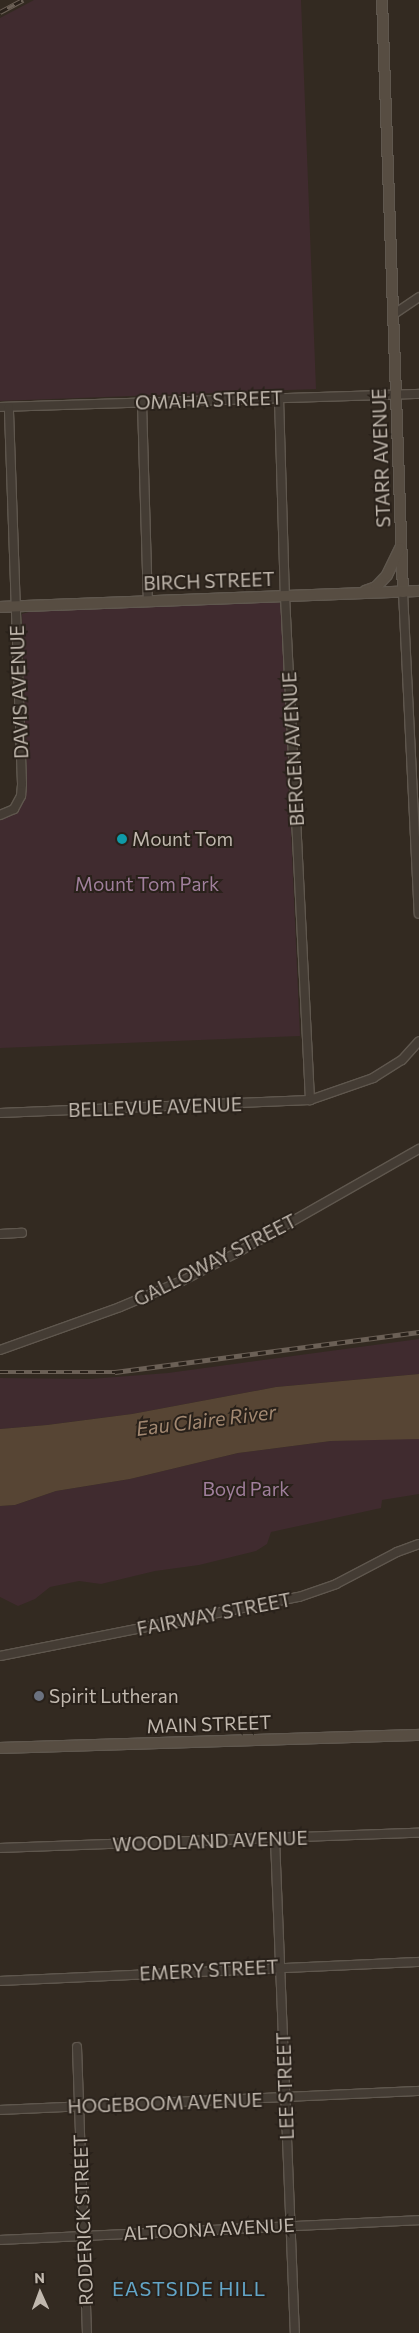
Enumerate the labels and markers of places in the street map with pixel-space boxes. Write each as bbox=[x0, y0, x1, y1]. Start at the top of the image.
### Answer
place label: Mount Tom bbox=[132, 828, 233, 850]
marker: Mount Tom bbox=[116, 833, 128, 845]
place label: Spirit Lutheran bbox=[49, 1685, 179, 1707]
marker: Spirit Lutheran bbox=[33, 1690, 45, 1702]

